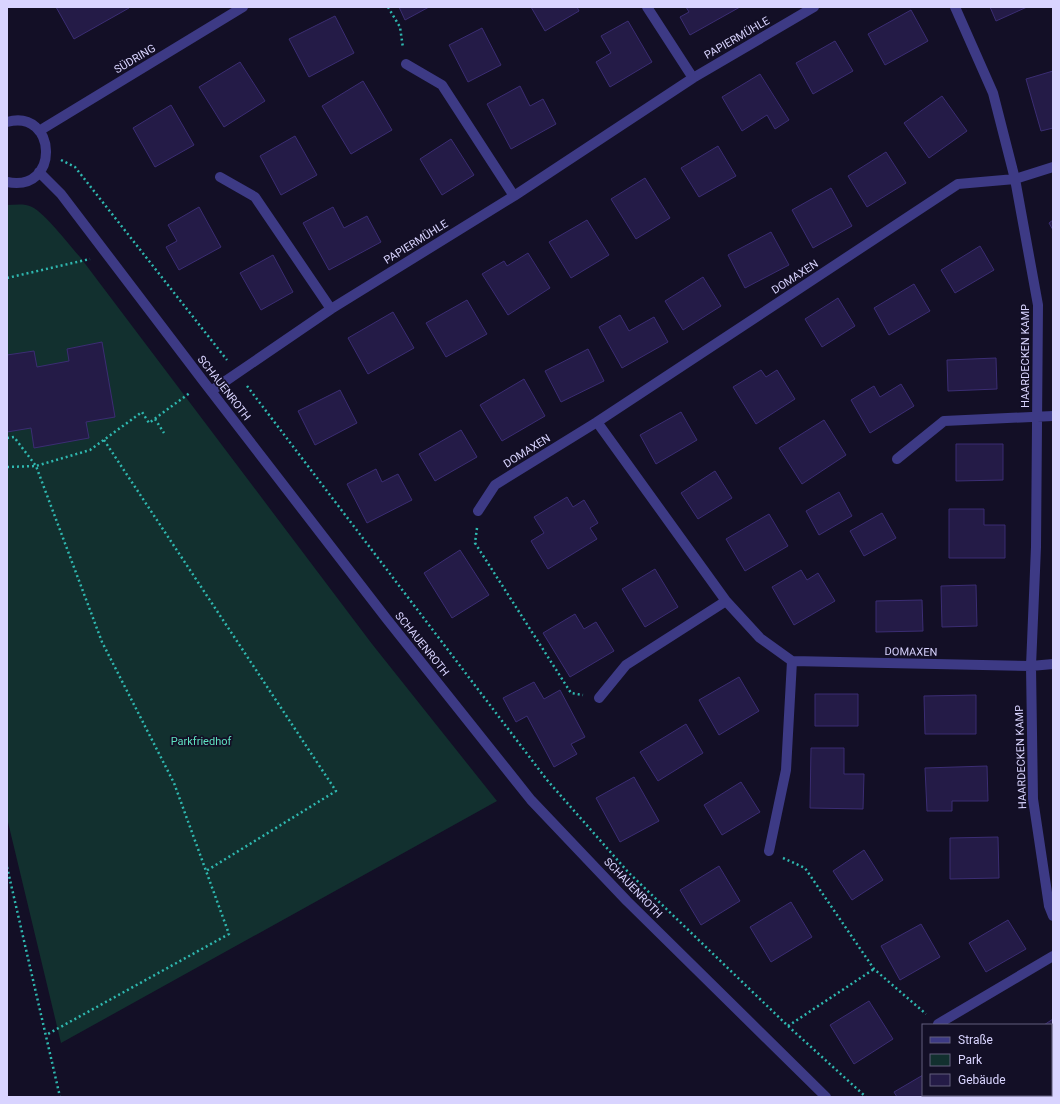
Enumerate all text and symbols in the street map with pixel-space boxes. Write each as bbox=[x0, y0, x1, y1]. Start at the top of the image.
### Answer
street label: PAPIERMÜHLE bbox=[702, 14, 772, 62]
street label: SÜDRING bbox=[112, 42, 158, 76]
street label: PAPIERMÜHLE bbox=[382, 217, 450, 267]
street label: DOMAXEN bbox=[769, 257, 821, 297]
street label: HAARDECKEN KAMP bbox=[1019, 304, 1032, 408]
street label: SCHAUENROTH bbox=[195, 353, 253, 423]
street label: DOMAXEN bbox=[501, 432, 553, 470]
street label: SCHAUENROTH bbox=[392, 609, 452, 679]
street label: DOMAXEN bbox=[885, 645, 937, 659]
street label: HAARDECKEN KAMP bbox=[1013, 705, 1029, 809]
park label: Parkfriedhof bbox=[171, 735, 231, 748]
street label: SCHAUENROTH bbox=[601, 855, 665, 921]
legend bbox=[922, 1024, 1052, 1096]
text: Straße bbox=[958, 1033, 993, 1047]
text: Park bbox=[958, 1053, 983, 1067]
text: Gebäude bbox=[958, 1073, 1006, 1087]

